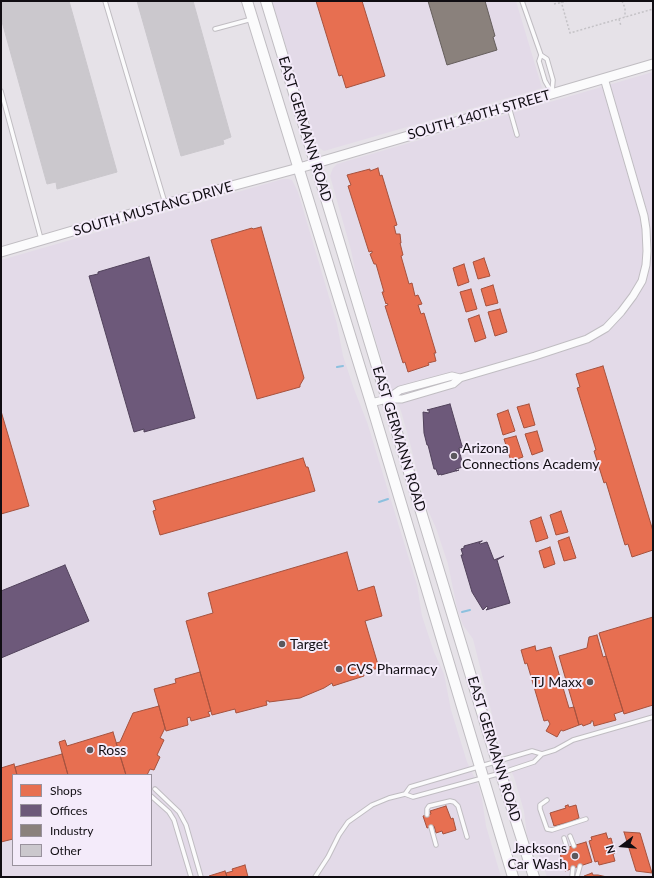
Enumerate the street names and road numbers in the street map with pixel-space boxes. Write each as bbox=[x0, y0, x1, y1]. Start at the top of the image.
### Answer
street label: EAST GERMANN ROAD bbox=[275, 54, 335, 204]
street label: SOUTH 140TH STREET bbox=[406, 87, 552, 143]
street label: SOUTH MUSTANG DRIVE bbox=[72, 178, 234, 240]
street label: EAST GERMANN ROAD bbox=[369, 364, 429, 514]
street label: EAST GERMANN ROAD bbox=[464, 674, 524, 824]

